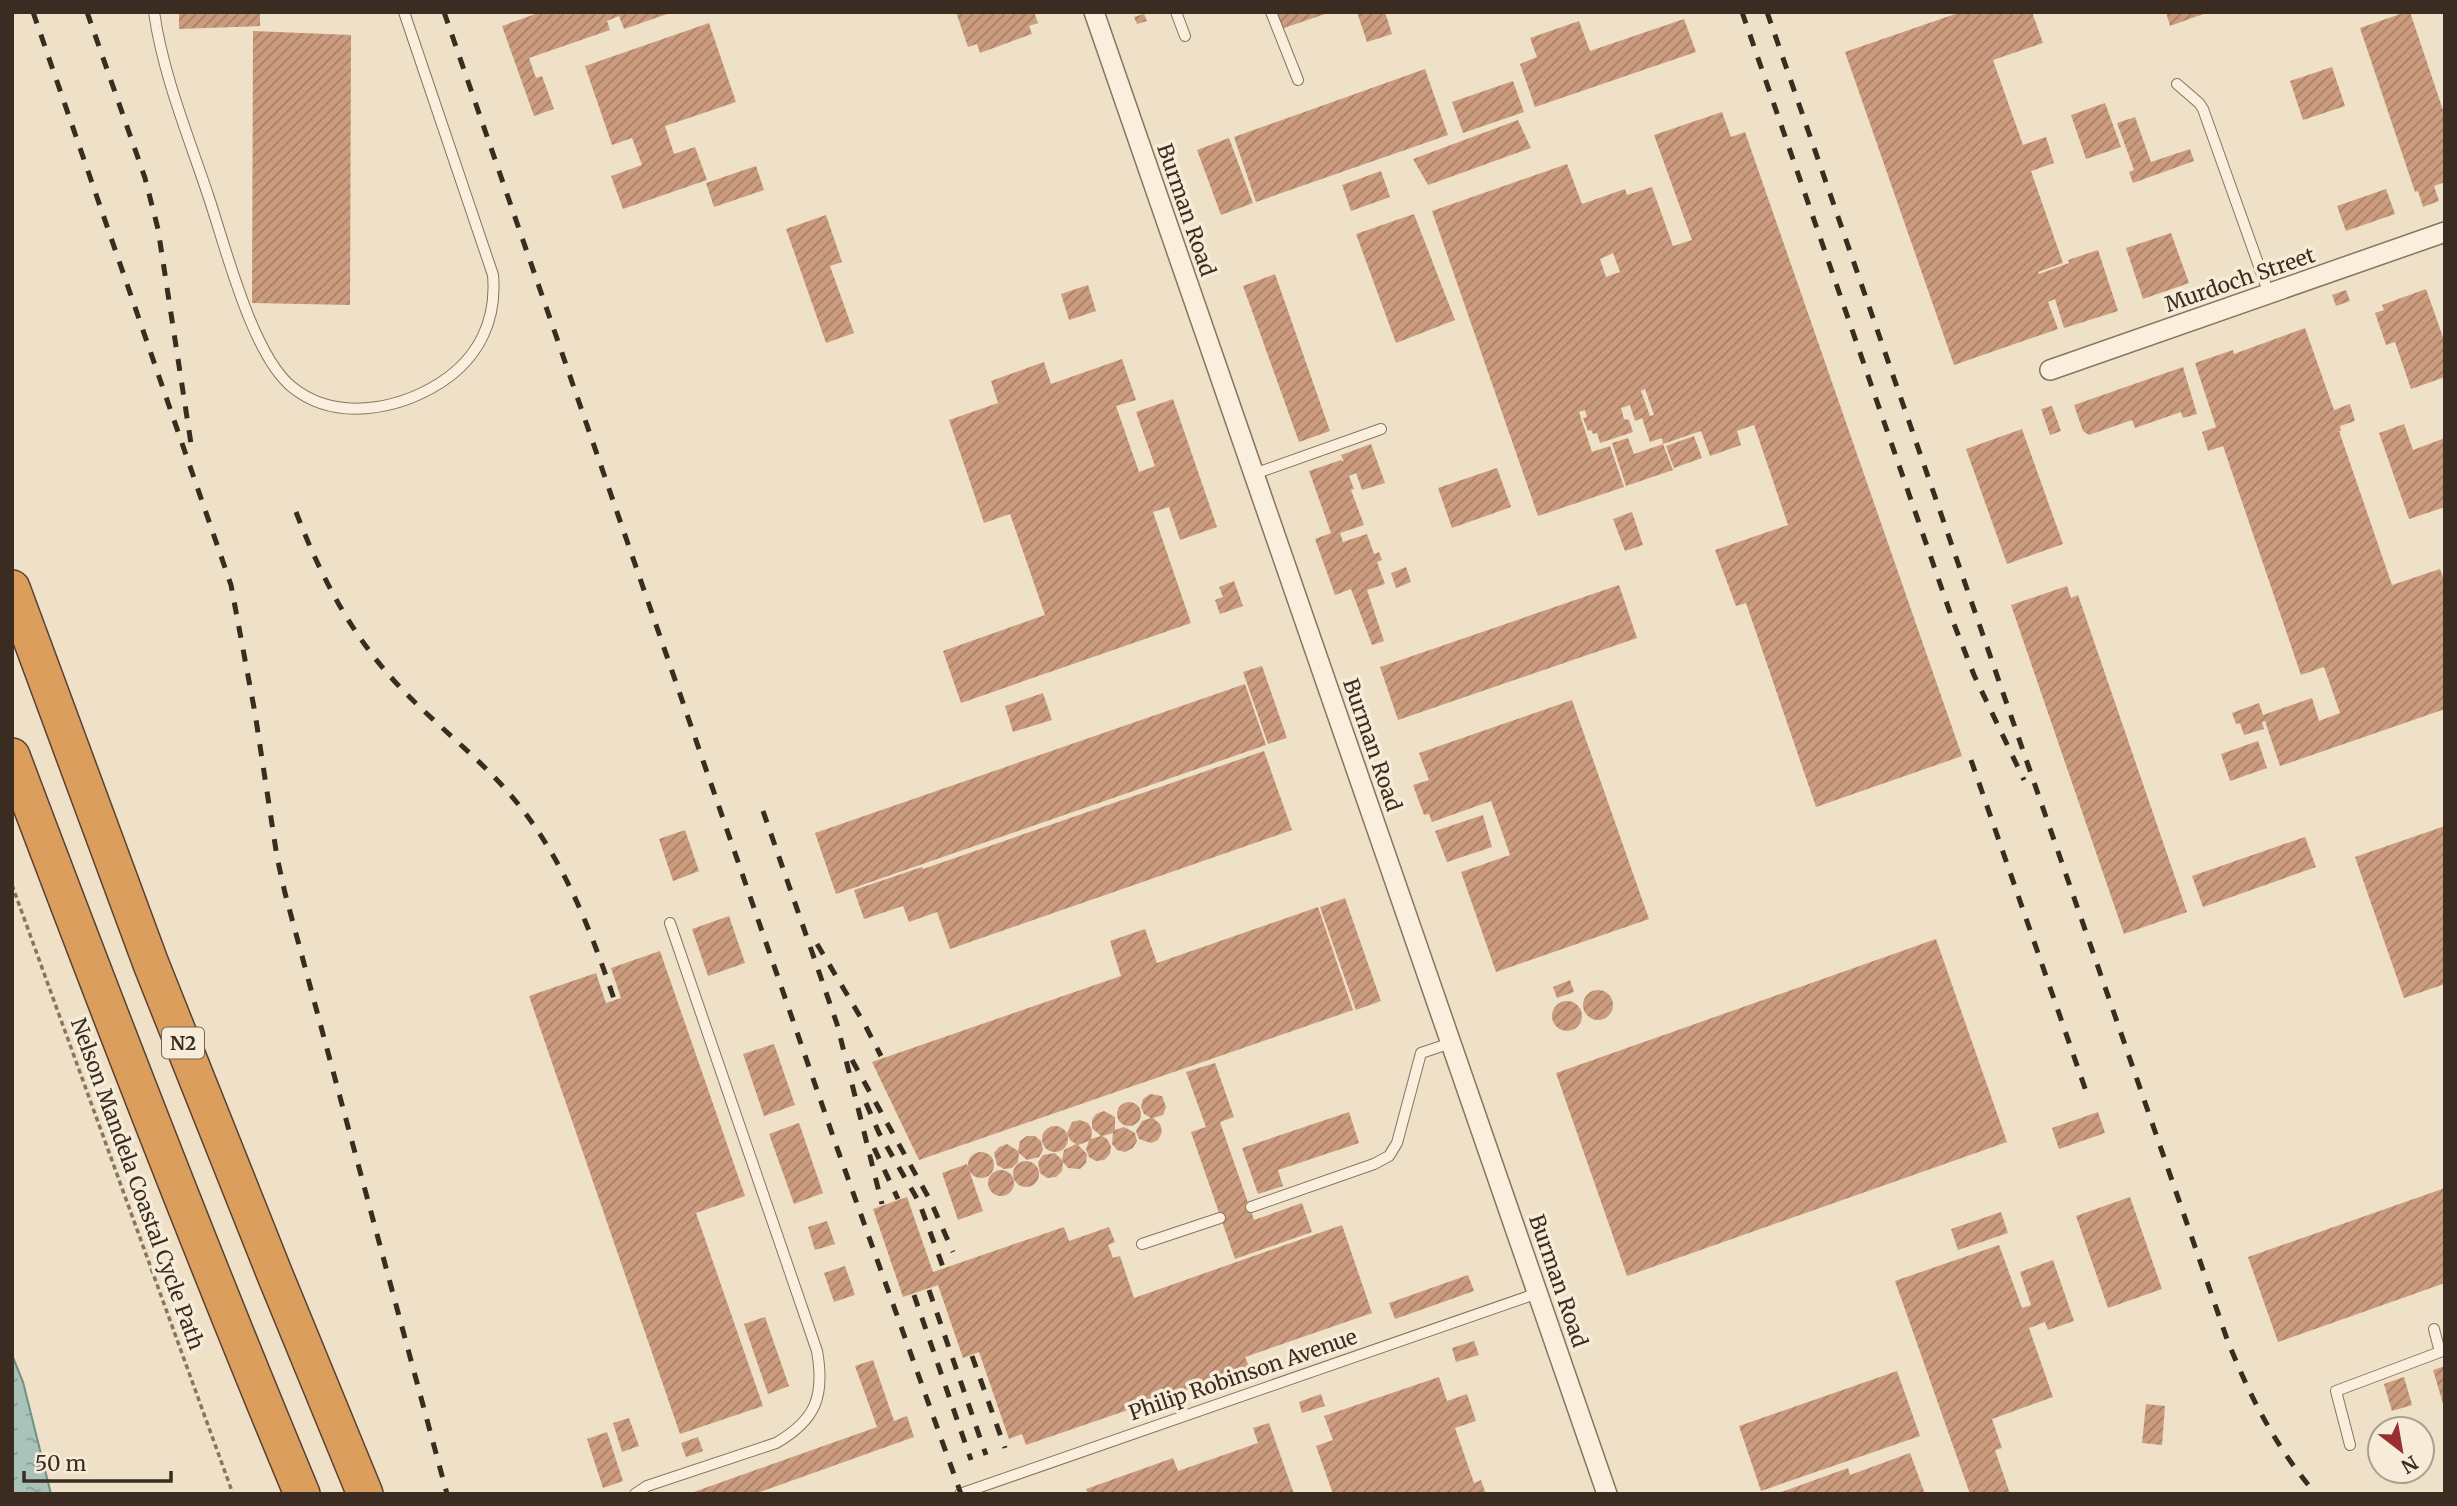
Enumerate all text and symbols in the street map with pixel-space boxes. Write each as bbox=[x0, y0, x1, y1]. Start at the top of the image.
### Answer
street label: Burman Road bbox=[1151, 140, 1222, 280]
street label: Murdoch Street bbox=[2161, 241, 2318, 318]
street label: Burman Road bbox=[1337, 675, 1408, 815]
street label: Nelson Mandela Coastal Cycle Path bbox=[65, 1014, 210, 1353]
road number: N2 bbox=[162, 1028, 204, 1058]
street label: Burman Road bbox=[1523, 1211, 1594, 1351]
street label: Philip Robinson Avenue bbox=[1125, 1323, 1361, 1426]
north arrow bbox=[2366, 1415, 2436, 1485]
scale bar bbox=[24, 1440, 172, 1484]
text: 50 m bbox=[35, 1450, 86, 1477]
text: N bbox=[2397, 1450, 2422, 1479]

